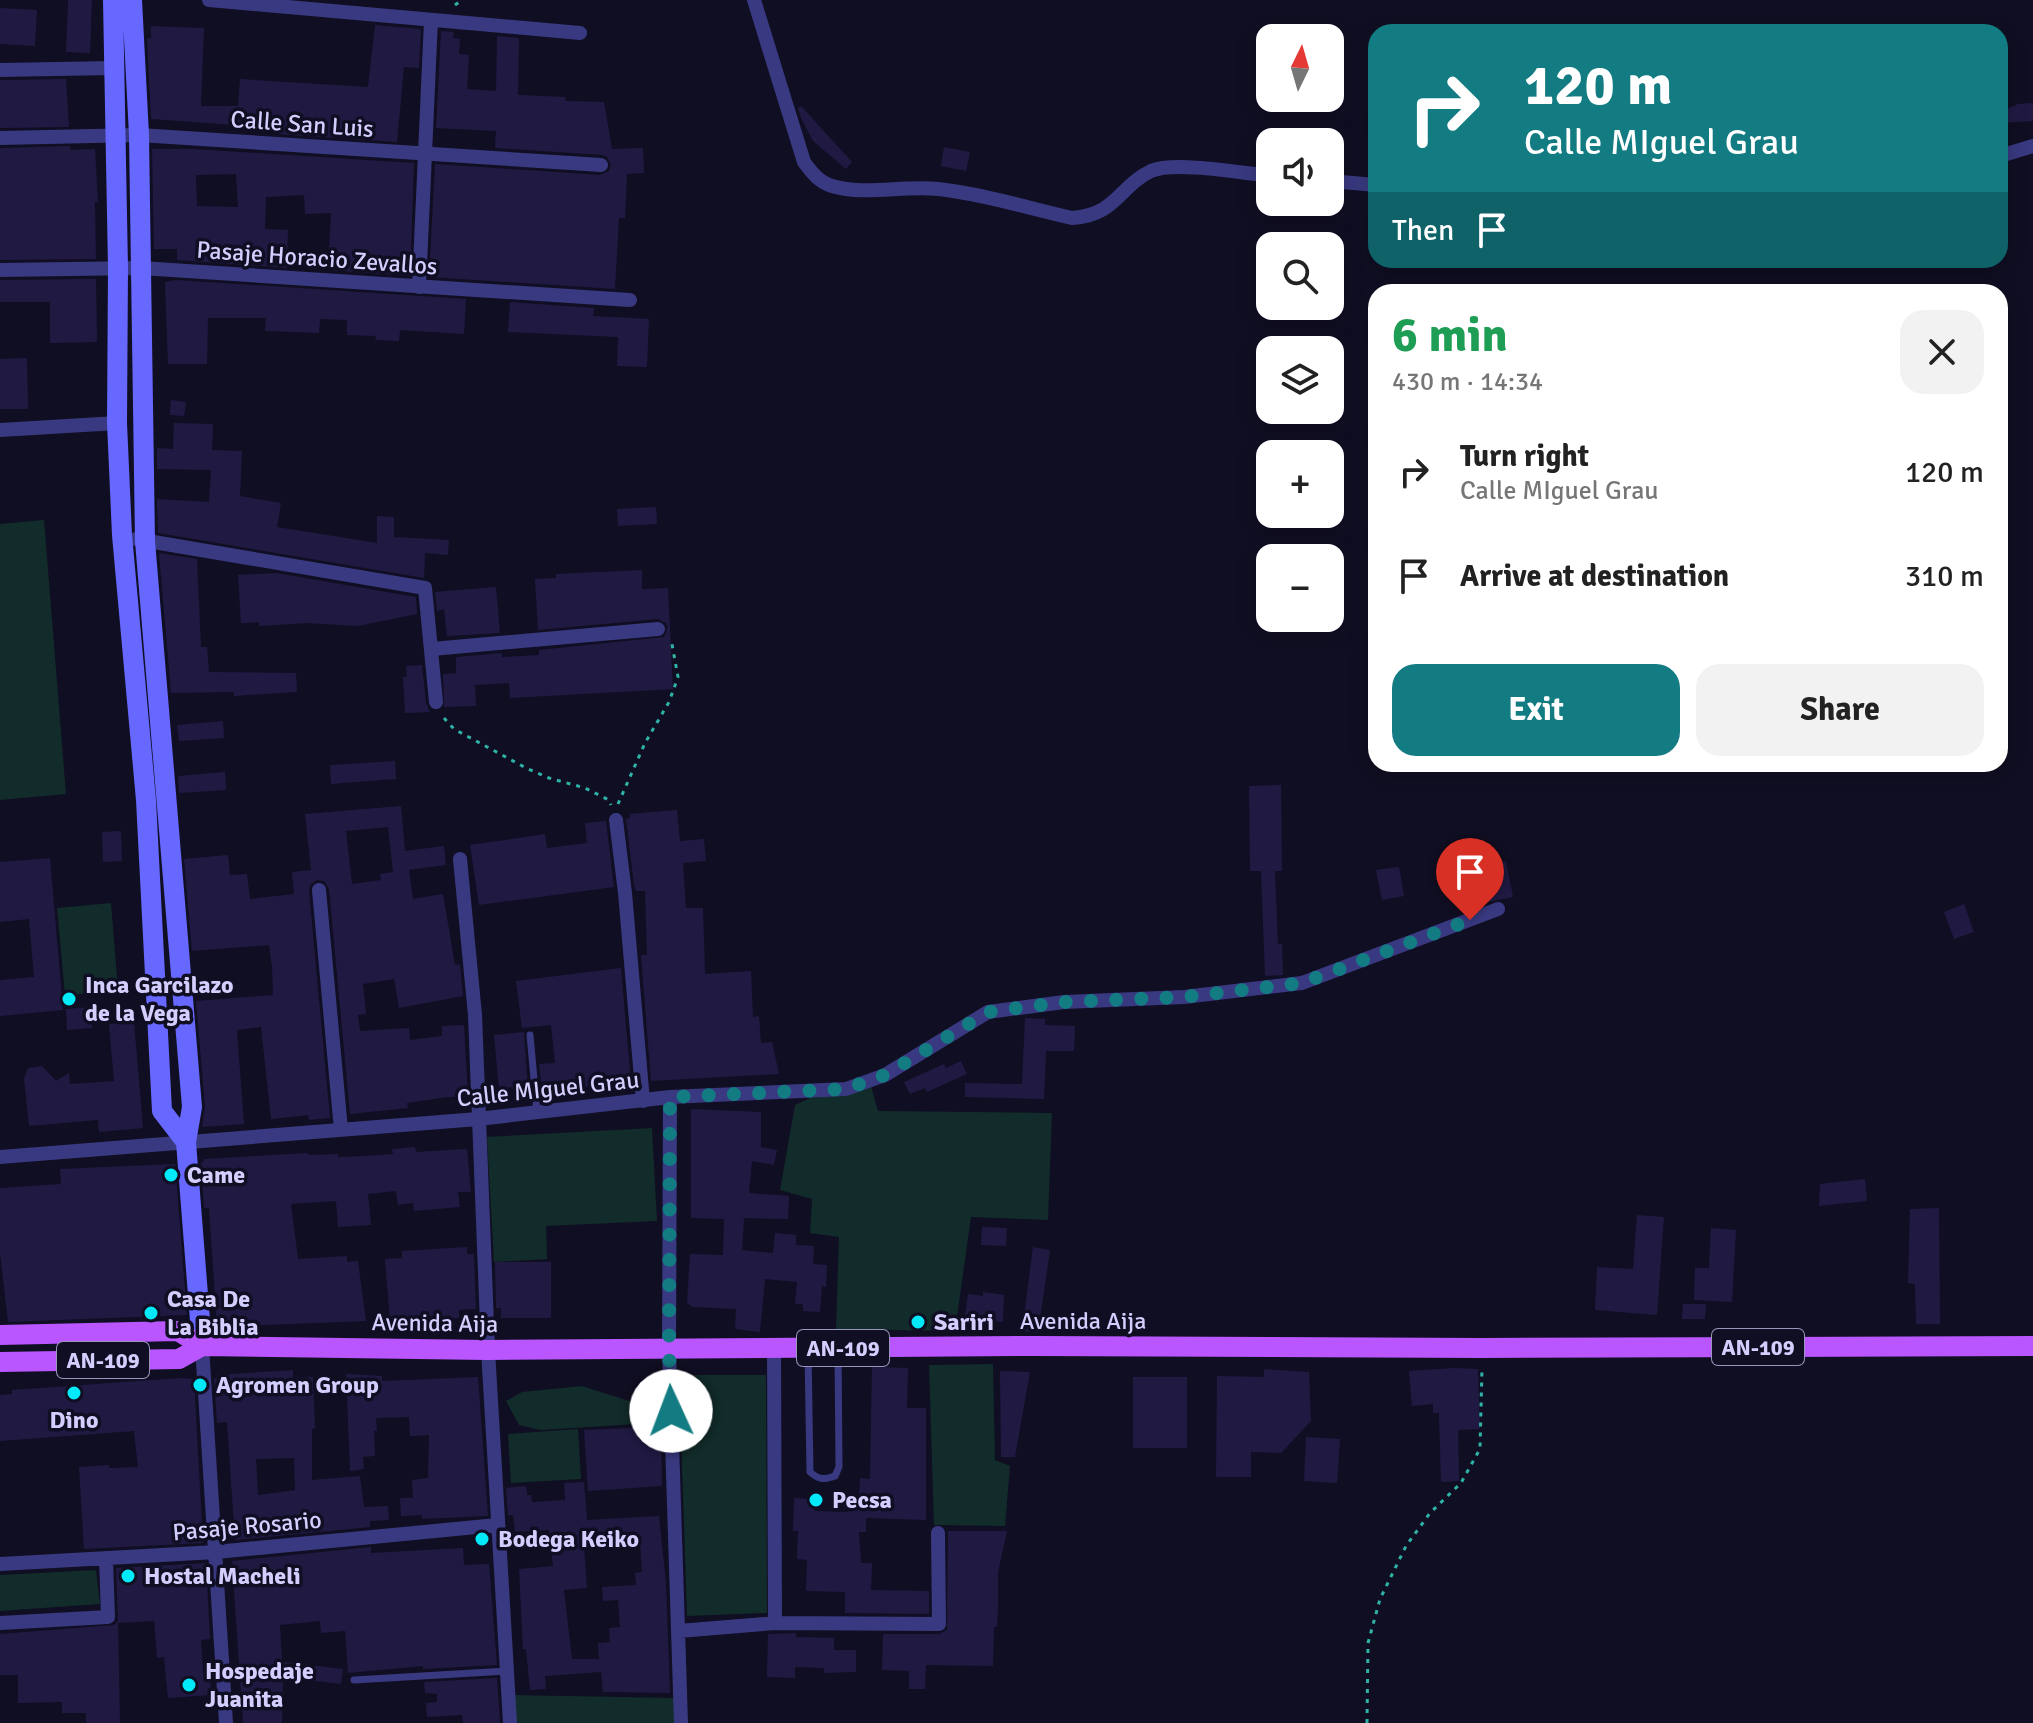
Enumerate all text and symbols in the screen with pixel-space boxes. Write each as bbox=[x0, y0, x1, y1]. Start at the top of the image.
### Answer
north arrow bbox=[1256, 24, 1344, 112]
map controls bbox=[1256, 24, 1344, 632]
text: 120 m bbox=[1524, 51, 1672, 120]
icon: right bbox=[1392, 56, 1496, 160]
street label: Calle San Luis bbox=[230, 104, 374, 144]
text: Calle MIguel Grau bbox=[1524, 120, 1799, 165]
button: sound bbox=[1256, 128, 1344, 216]
icon: arrive bbox=[1470, 208, 1514, 252]
text: Then bbox=[1392, 212, 1454, 249]
button: search bbox=[1256, 232, 1344, 320]
street label: Pasaje Horacio Zevallos bbox=[196, 235, 438, 281]
text: 6 min bbox=[1392, 306, 1508, 365]
button: close bbox=[1900, 310, 1984, 394]
button: layers bbox=[1256, 336, 1344, 424]
text: 430 m · 14:34 bbox=[1392, 366, 1543, 398]
text: Turn right bbox=[1460, 438, 1589, 475]
button: + bbox=[1256, 440, 1344, 528]
icon: right bbox=[1392, 450, 1436, 494]
text: 120 m bbox=[1905, 454, 1984, 491]
text: Calle MIguel Grau bbox=[1460, 475, 1659, 507]
button: − bbox=[1256, 544, 1344, 632]
icon: arrive bbox=[1392, 554, 1436, 598]
text: Arrive at destination bbox=[1460, 558, 1729, 595]
text: 310 m bbox=[1905, 558, 1984, 595]
button: Exit bbox=[1392, 664, 1680, 756]
button: Share bbox=[1696, 664, 1984, 756]
pin bbox=[1436, 838, 1504, 920]
icon: arrive bbox=[1448, 850, 1492, 894]
place label: Inca Garcilazo de la Vega bbox=[85, 970, 234, 1028]
marker: Inca Garcilazo de la Vega bbox=[60, 990, 78, 1008]
street label: Calle MIguel Grau bbox=[455, 1065, 641, 1113]
place label: Came bbox=[187, 1160, 245, 1190]
marker: Came bbox=[162, 1166, 180, 1184]
place label: Casa De La Biblia bbox=[167, 1284, 259, 1342]
marker: Casa De La Biblia bbox=[142, 1304, 160, 1322]
street label: Avenida Aija bbox=[1020, 1306, 1146, 1336]
street label: Avenida Aija bbox=[371, 1307, 499, 1339]
place label: Sariri bbox=[934, 1307, 994, 1337]
marker: Sariri bbox=[909, 1313, 927, 1331]
road number: AN-109 bbox=[1712, 1329, 1804, 1365]
road number: AN-109 bbox=[797, 1330, 889, 1366]
road number: AN-109 bbox=[57, 1342, 149, 1378]
position arrow bbox=[629, 1369, 713, 1453]
place label: Agromen Group bbox=[216, 1370, 379, 1400]
marker: Agromen Group bbox=[191, 1376, 209, 1394]
marker: Dino bbox=[65, 1384, 83, 1402]
place label: Dino bbox=[50, 1405, 98, 1435]
place label: Pecsa bbox=[832, 1485, 892, 1515]
marker: Pecsa bbox=[807, 1491, 825, 1509]
street label: Pasaje Rosario bbox=[171, 1505, 323, 1547]
place label: Bodega Keiko bbox=[498, 1524, 639, 1554]
marker: Bodega Keiko bbox=[473, 1530, 491, 1548]
place label: Hostal Macheli bbox=[144, 1561, 301, 1591]
marker: Hostal Macheli bbox=[119, 1567, 137, 1585]
place label: Hospedaje Juanita bbox=[205, 1656, 314, 1714]
marker: Hospedaje Juanita bbox=[180, 1676, 198, 1694]

